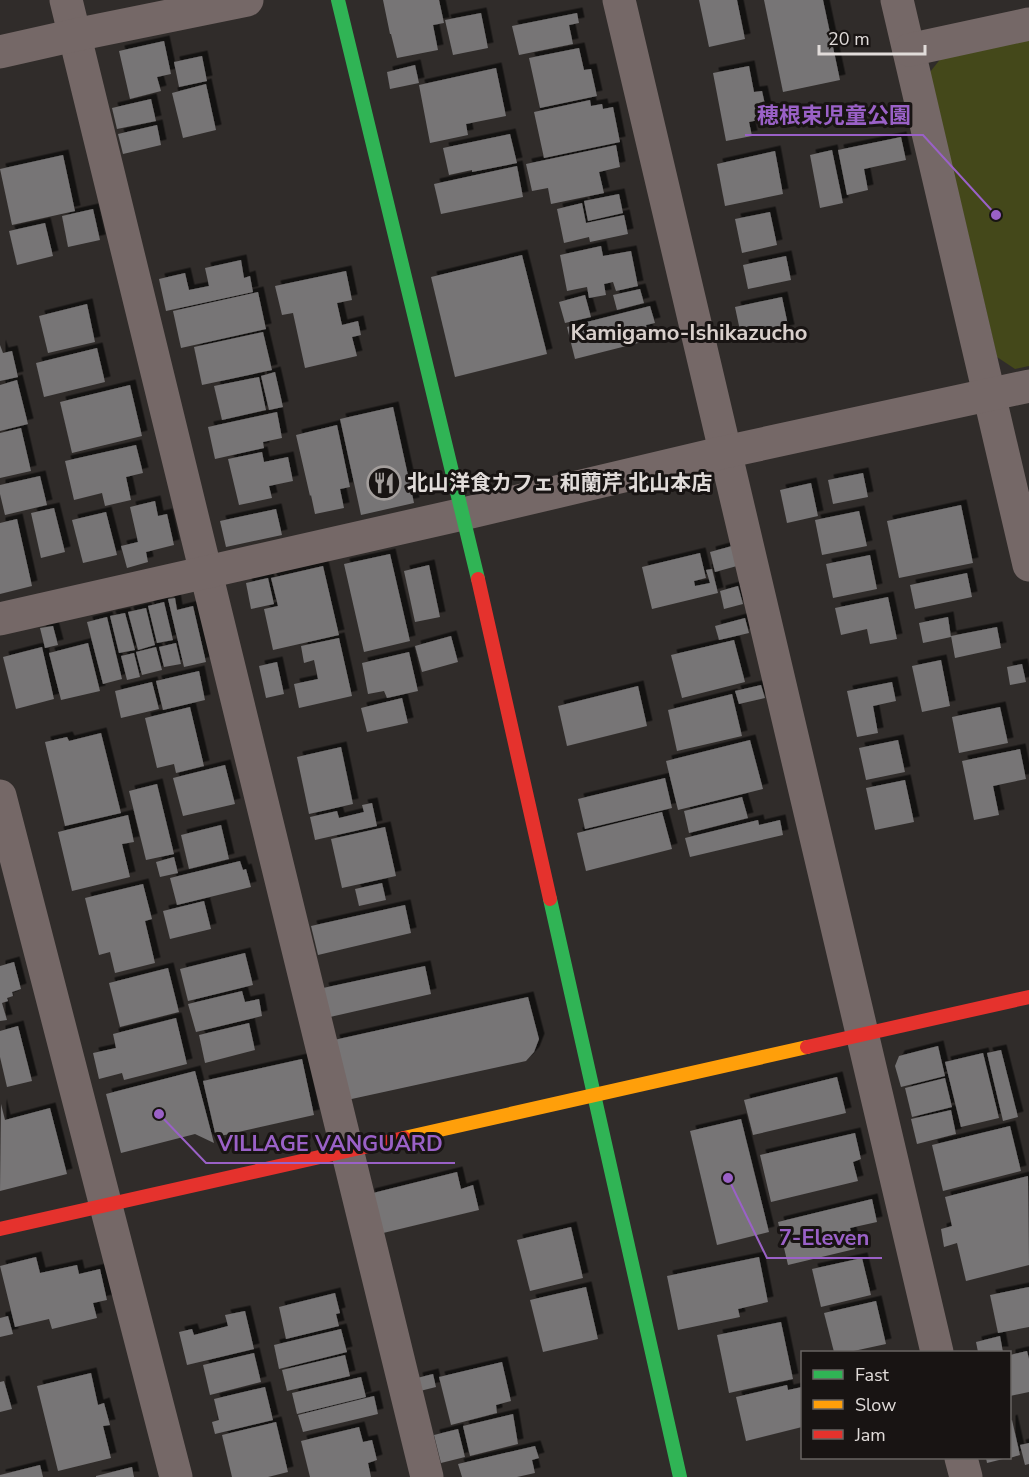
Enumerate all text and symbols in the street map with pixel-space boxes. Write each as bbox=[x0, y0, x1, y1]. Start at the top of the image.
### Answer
scale bar bbox=[819, 18, 926, 56]
text: 20 m bbox=[828, 27, 870, 51]
callout: 穂根束児童公園 bbox=[745, 95, 923, 135]
text: 穂根束児童公園 bbox=[757, 101, 911, 131]
district label: Kamigamo-Ishikazucho bbox=[571, 318, 807, 348]
restaurant icon: 北山洋食カフェ 和蘭芹 北山本店 bbox=[366, 465, 402, 501]
place label: 北山洋食カフェ 和蘭芹 北山本店 bbox=[407, 469, 712, 497]
callout: VILLAGE VANGUARD bbox=[206, 1123, 455, 1163]
text: VILLAGE VANGUARD bbox=[216, 1129, 443, 1159]
callout: 7-Eleven bbox=[767, 1218, 882, 1258]
text: 7-Eleven bbox=[779, 1223, 869, 1253]
legend bbox=[801, 1351, 1011, 1459]
text: Fast bbox=[855, 1363, 890, 1387]
text: Slow bbox=[855, 1393, 896, 1417]
text: Jam bbox=[854, 1423, 886, 1447]

